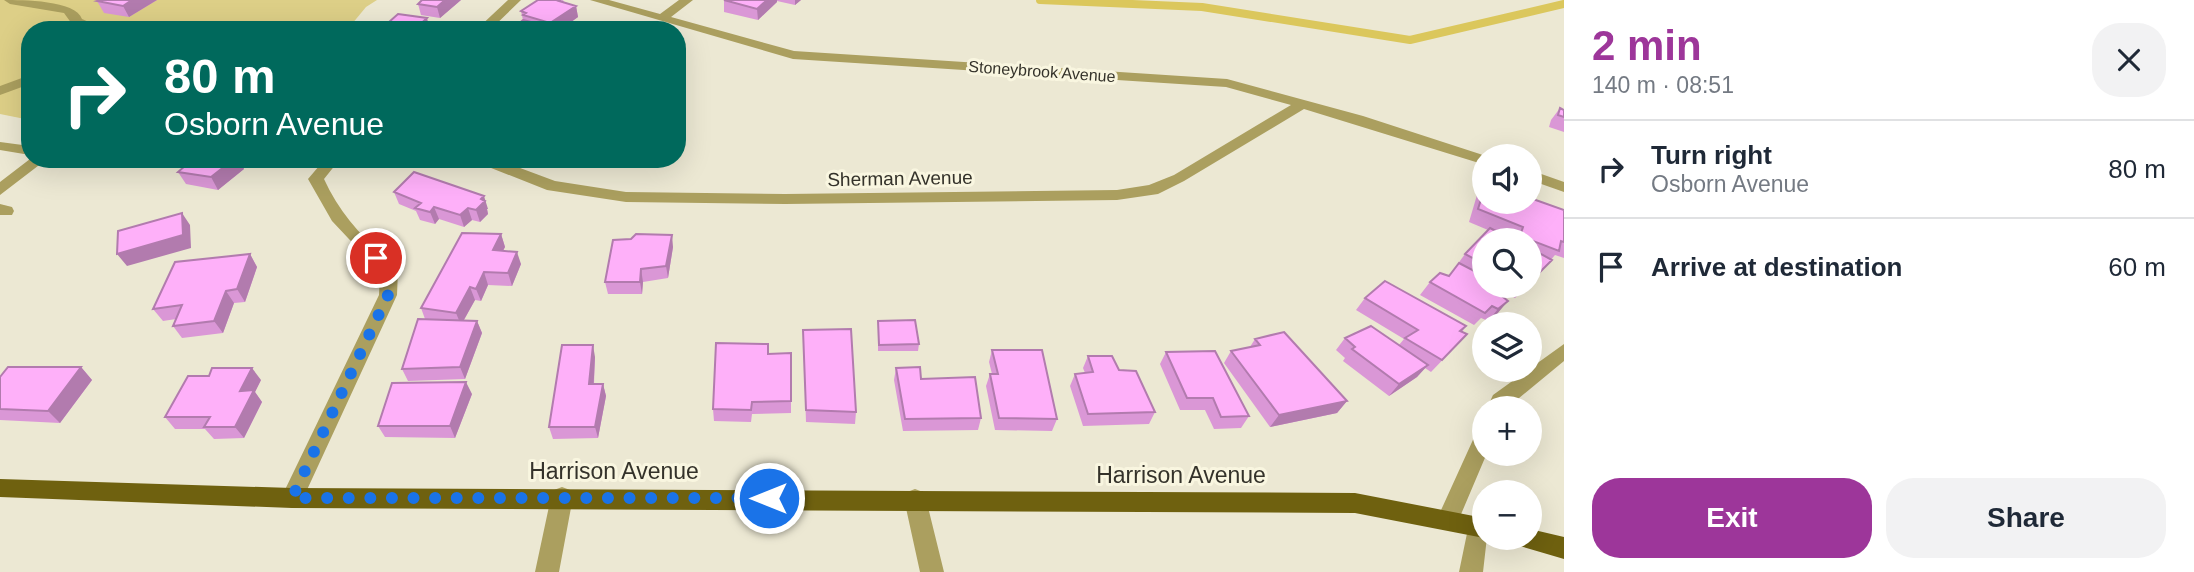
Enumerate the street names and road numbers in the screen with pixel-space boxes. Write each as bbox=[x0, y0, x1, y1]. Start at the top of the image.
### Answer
street label: Stoneybrook Avenue bbox=[968, 58, 1116, 85]
street label: Sherman Avenue bbox=[827, 167, 973, 190]
street label: Harrison Avenue bbox=[529, 458, 699, 484]
street label: Harrison Avenue bbox=[1096, 462, 1266, 488]

